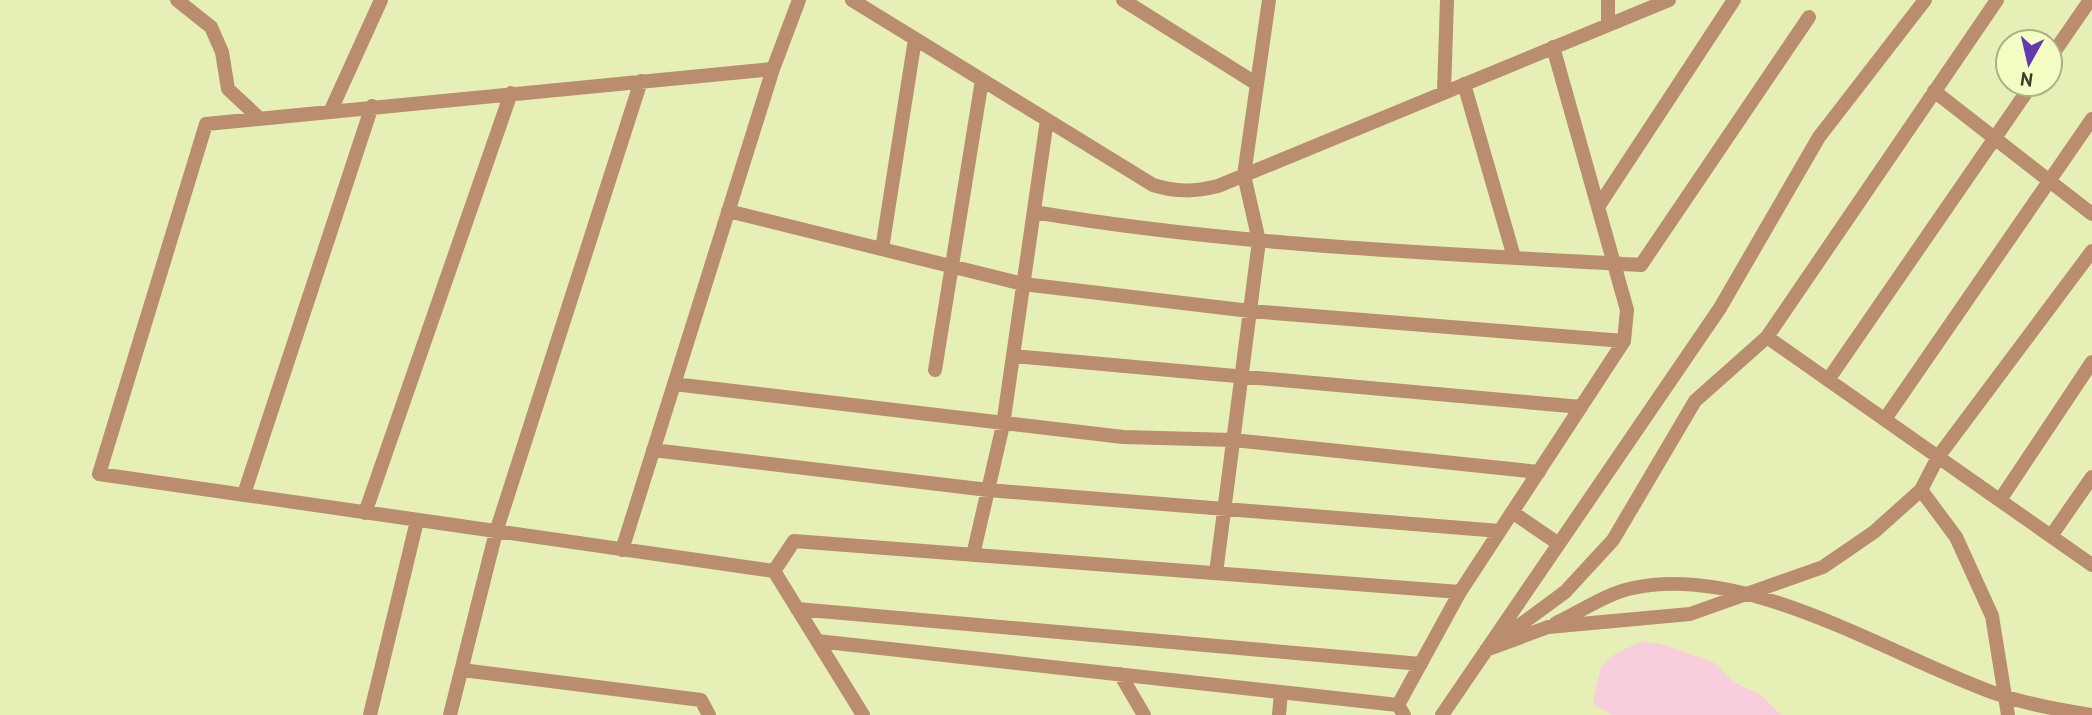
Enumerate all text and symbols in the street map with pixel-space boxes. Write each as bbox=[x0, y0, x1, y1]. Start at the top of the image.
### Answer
north arrow bbox=[1994, 28, 2064, 98]
text: N bbox=[2019, 67, 2034, 93]

